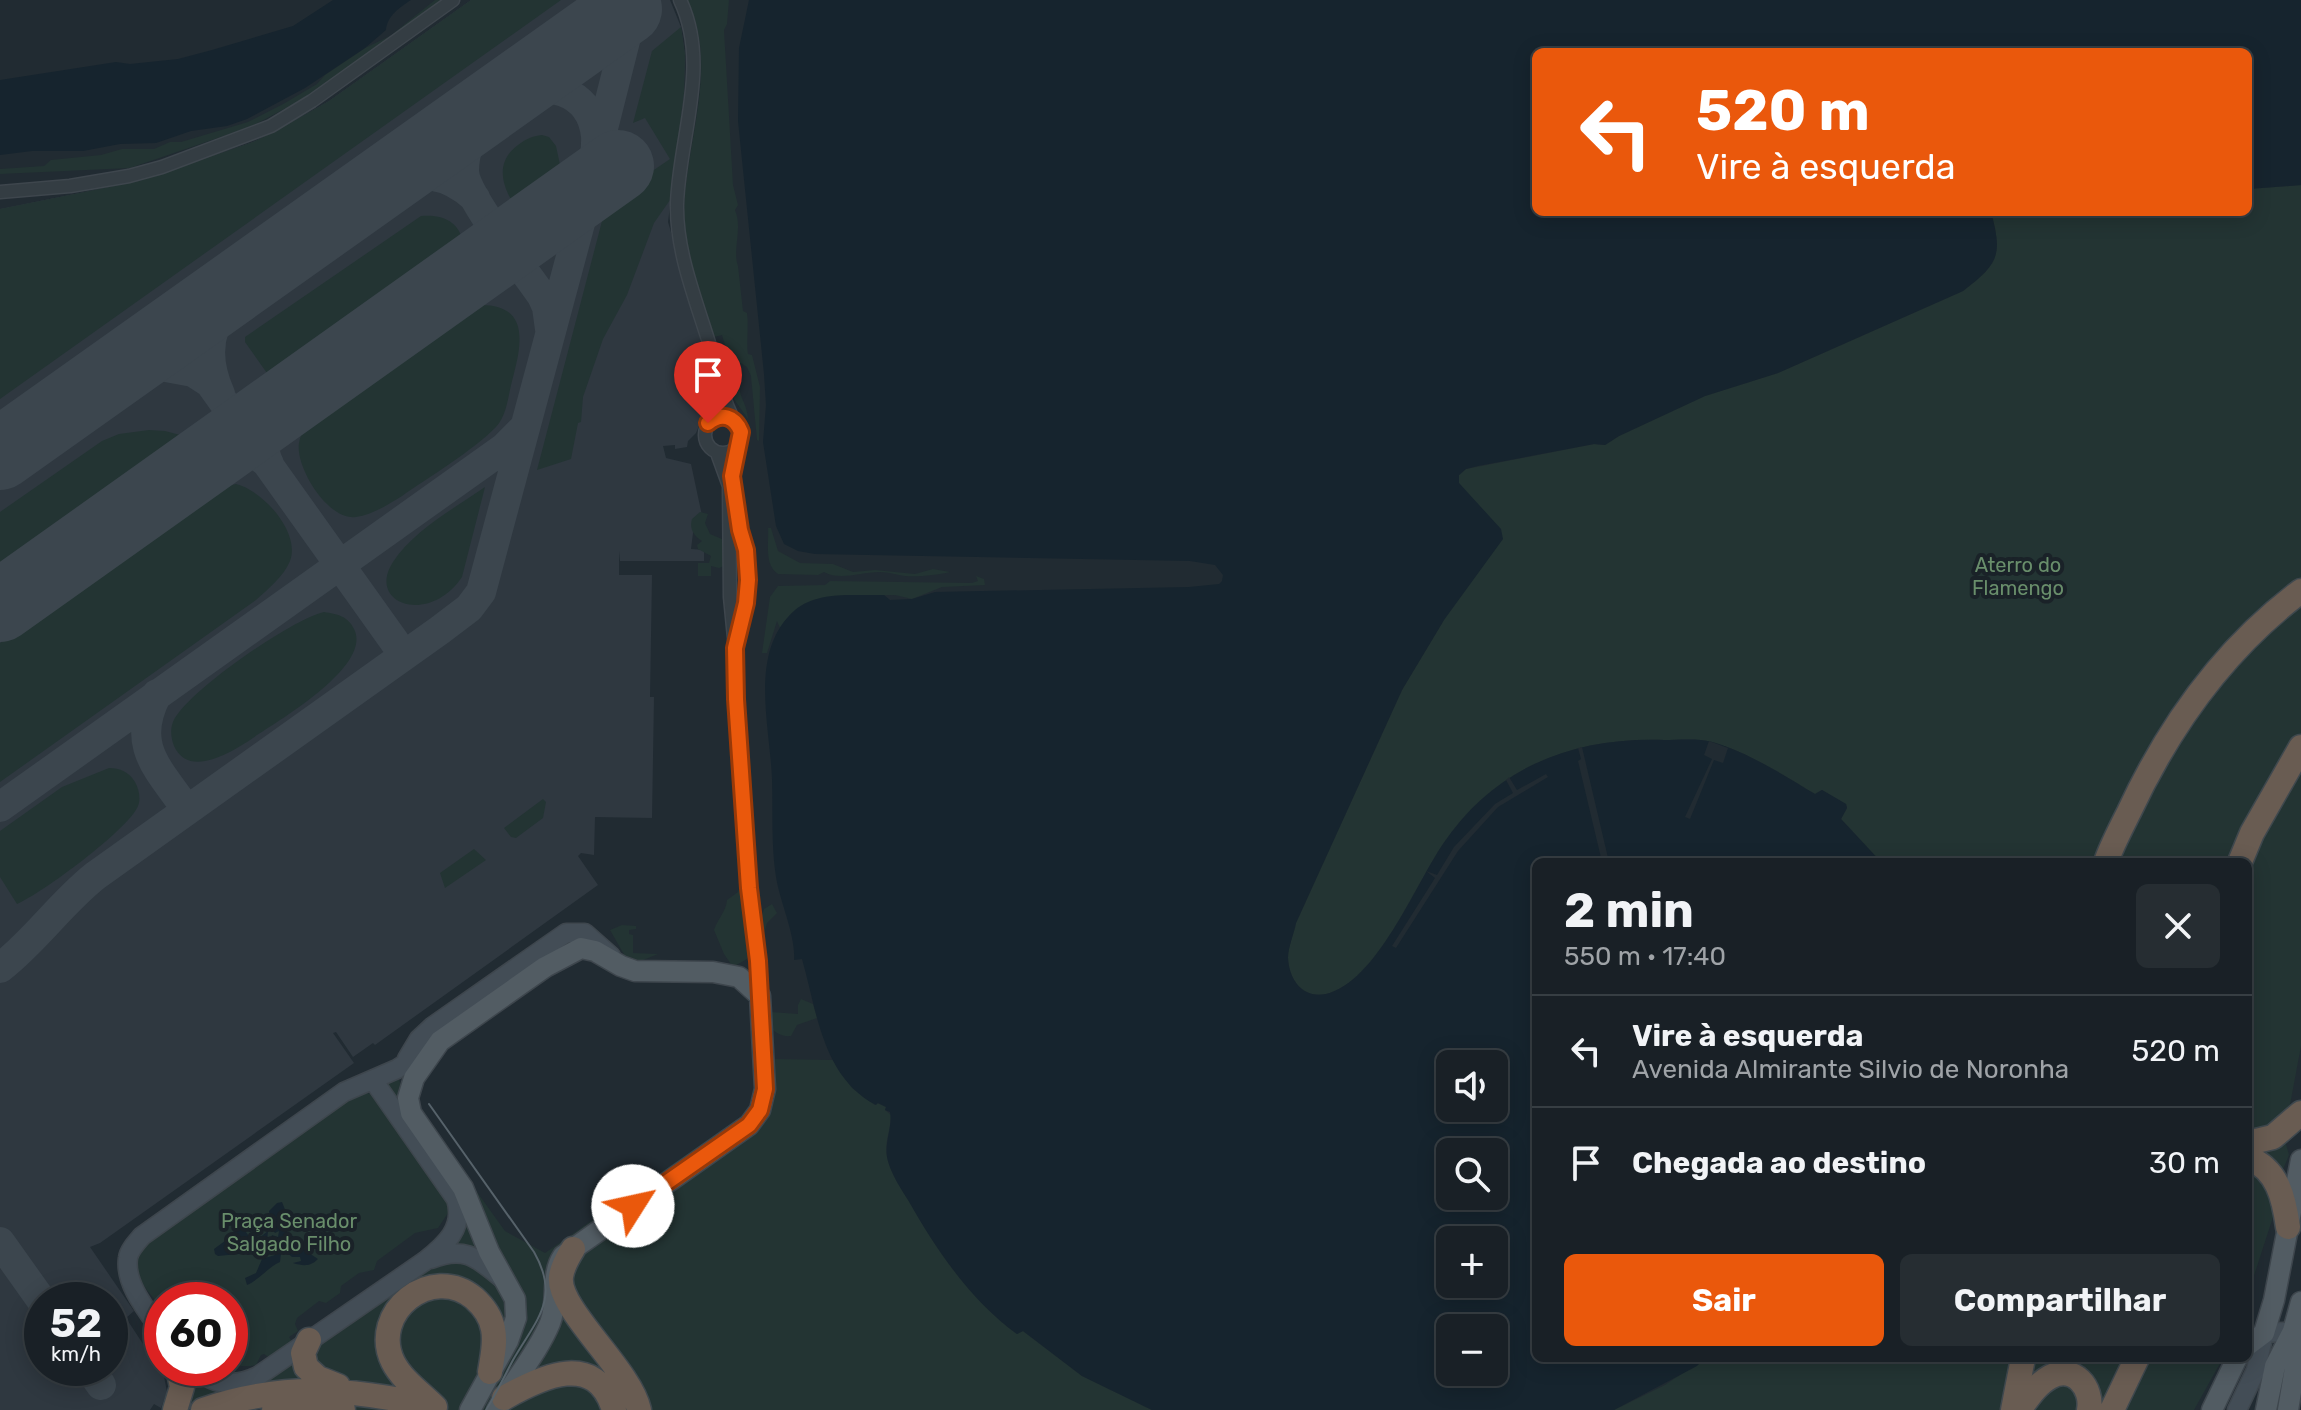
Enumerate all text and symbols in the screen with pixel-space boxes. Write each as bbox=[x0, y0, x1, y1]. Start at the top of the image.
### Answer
text: 520 m bbox=[1696, 78, 1870, 144]
icon: left bbox=[1564, 80, 1668, 184]
text: Vire à esquerda bbox=[1696, 145, 1956, 188]
pin bbox=[674, 341, 742, 423]
icon: arrive bbox=[686, 353, 730, 397]
park label: Aterro do Flamengo bbox=[1972, 553, 2064, 600]
text: 2 min bbox=[1564, 882, 1694, 939]
button: close bbox=[2136, 884, 2220, 968]
text: 550 m · 17:40 bbox=[1564, 941, 1726, 972]
text: Vire à esquerda bbox=[1632, 1018, 1863, 1054]
icon: left bbox=[1564, 1029, 1608, 1073]
text: 520 m bbox=[2132, 1033, 2220, 1069]
map controls bbox=[1436, 1050, 1508, 1386]
button: sound bbox=[1436, 1050, 1508, 1122]
text: Avenida Almirante Silvio de Noronha bbox=[1632, 1054, 2069, 1085]
button: search bbox=[1436, 1138, 1508, 1210]
icon: arrive bbox=[1564, 1141, 1608, 1185]
text: Chegada ao destino bbox=[1632, 1145, 1926, 1181]
text: 30 m bbox=[2149, 1145, 2220, 1181]
position arrow bbox=[591, 1164, 675, 1248]
park label: Praça Senador Salgado Filho bbox=[221, 1209, 357, 1256]
button: + bbox=[1436, 1226, 1508, 1298]
button: Sair bbox=[1564, 1254, 1884, 1346]
button: Compartilhar bbox=[1900, 1254, 2220, 1346]
speed limit sign: 60 bbox=[144, 1282, 248, 1386]
text: 52 bbox=[50, 1300, 102, 1347]
button: − bbox=[1436, 1314, 1508, 1386]
text: km/h bbox=[51, 1342, 101, 1366]

